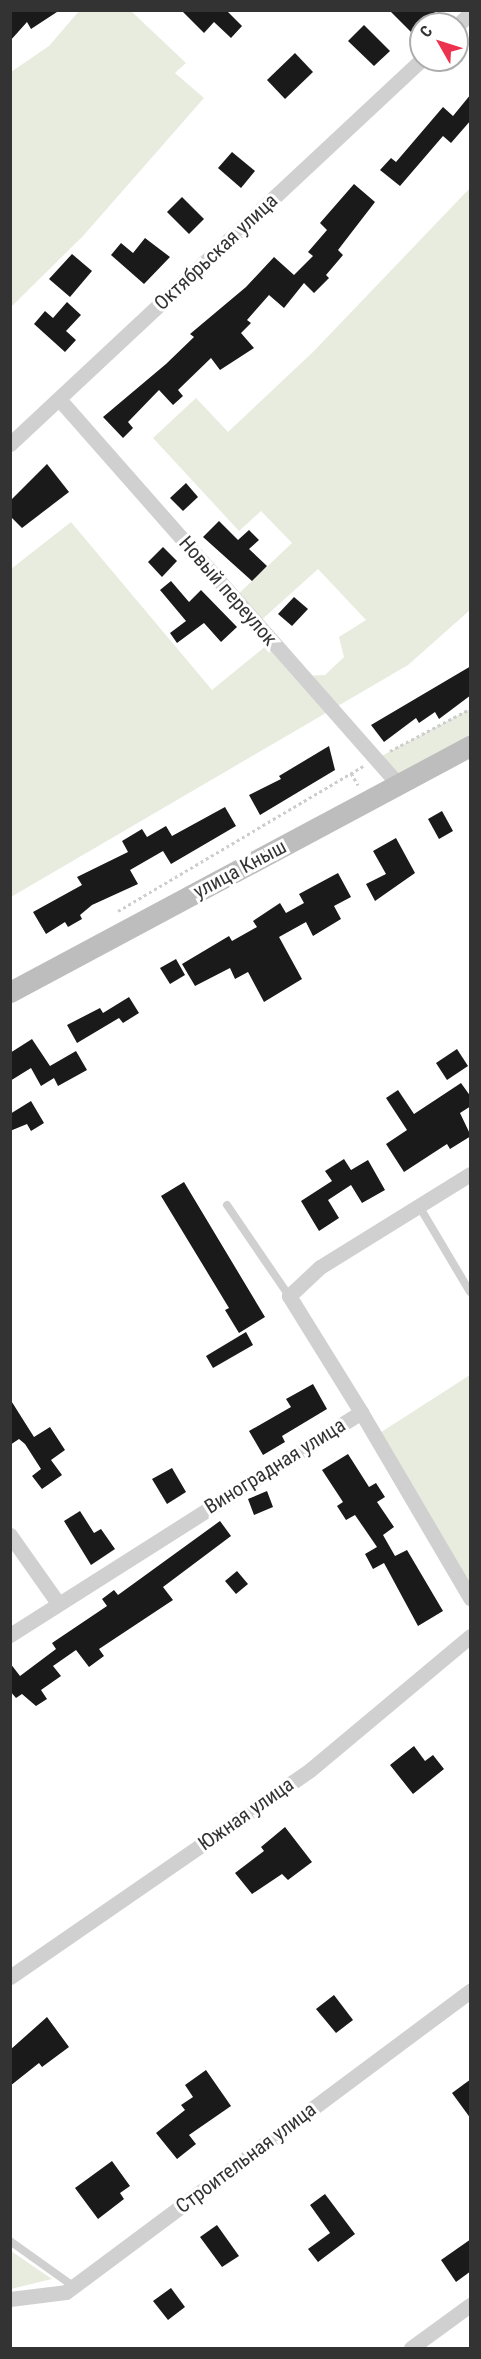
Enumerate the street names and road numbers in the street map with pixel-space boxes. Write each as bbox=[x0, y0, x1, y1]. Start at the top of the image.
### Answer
street label: Октябрьская улица bbox=[149, 189, 283, 315]
street label: Новый переулок bbox=[174, 531, 282, 651]
street label: улица Кныш bbox=[189, 835, 291, 903]
street label: Виноградная улица bbox=[200, 1413, 350, 1519]
street label: Южная улица bbox=[194, 1772, 298, 1856]
street label: Строительная улица bbox=[171, 2098, 321, 2218]

